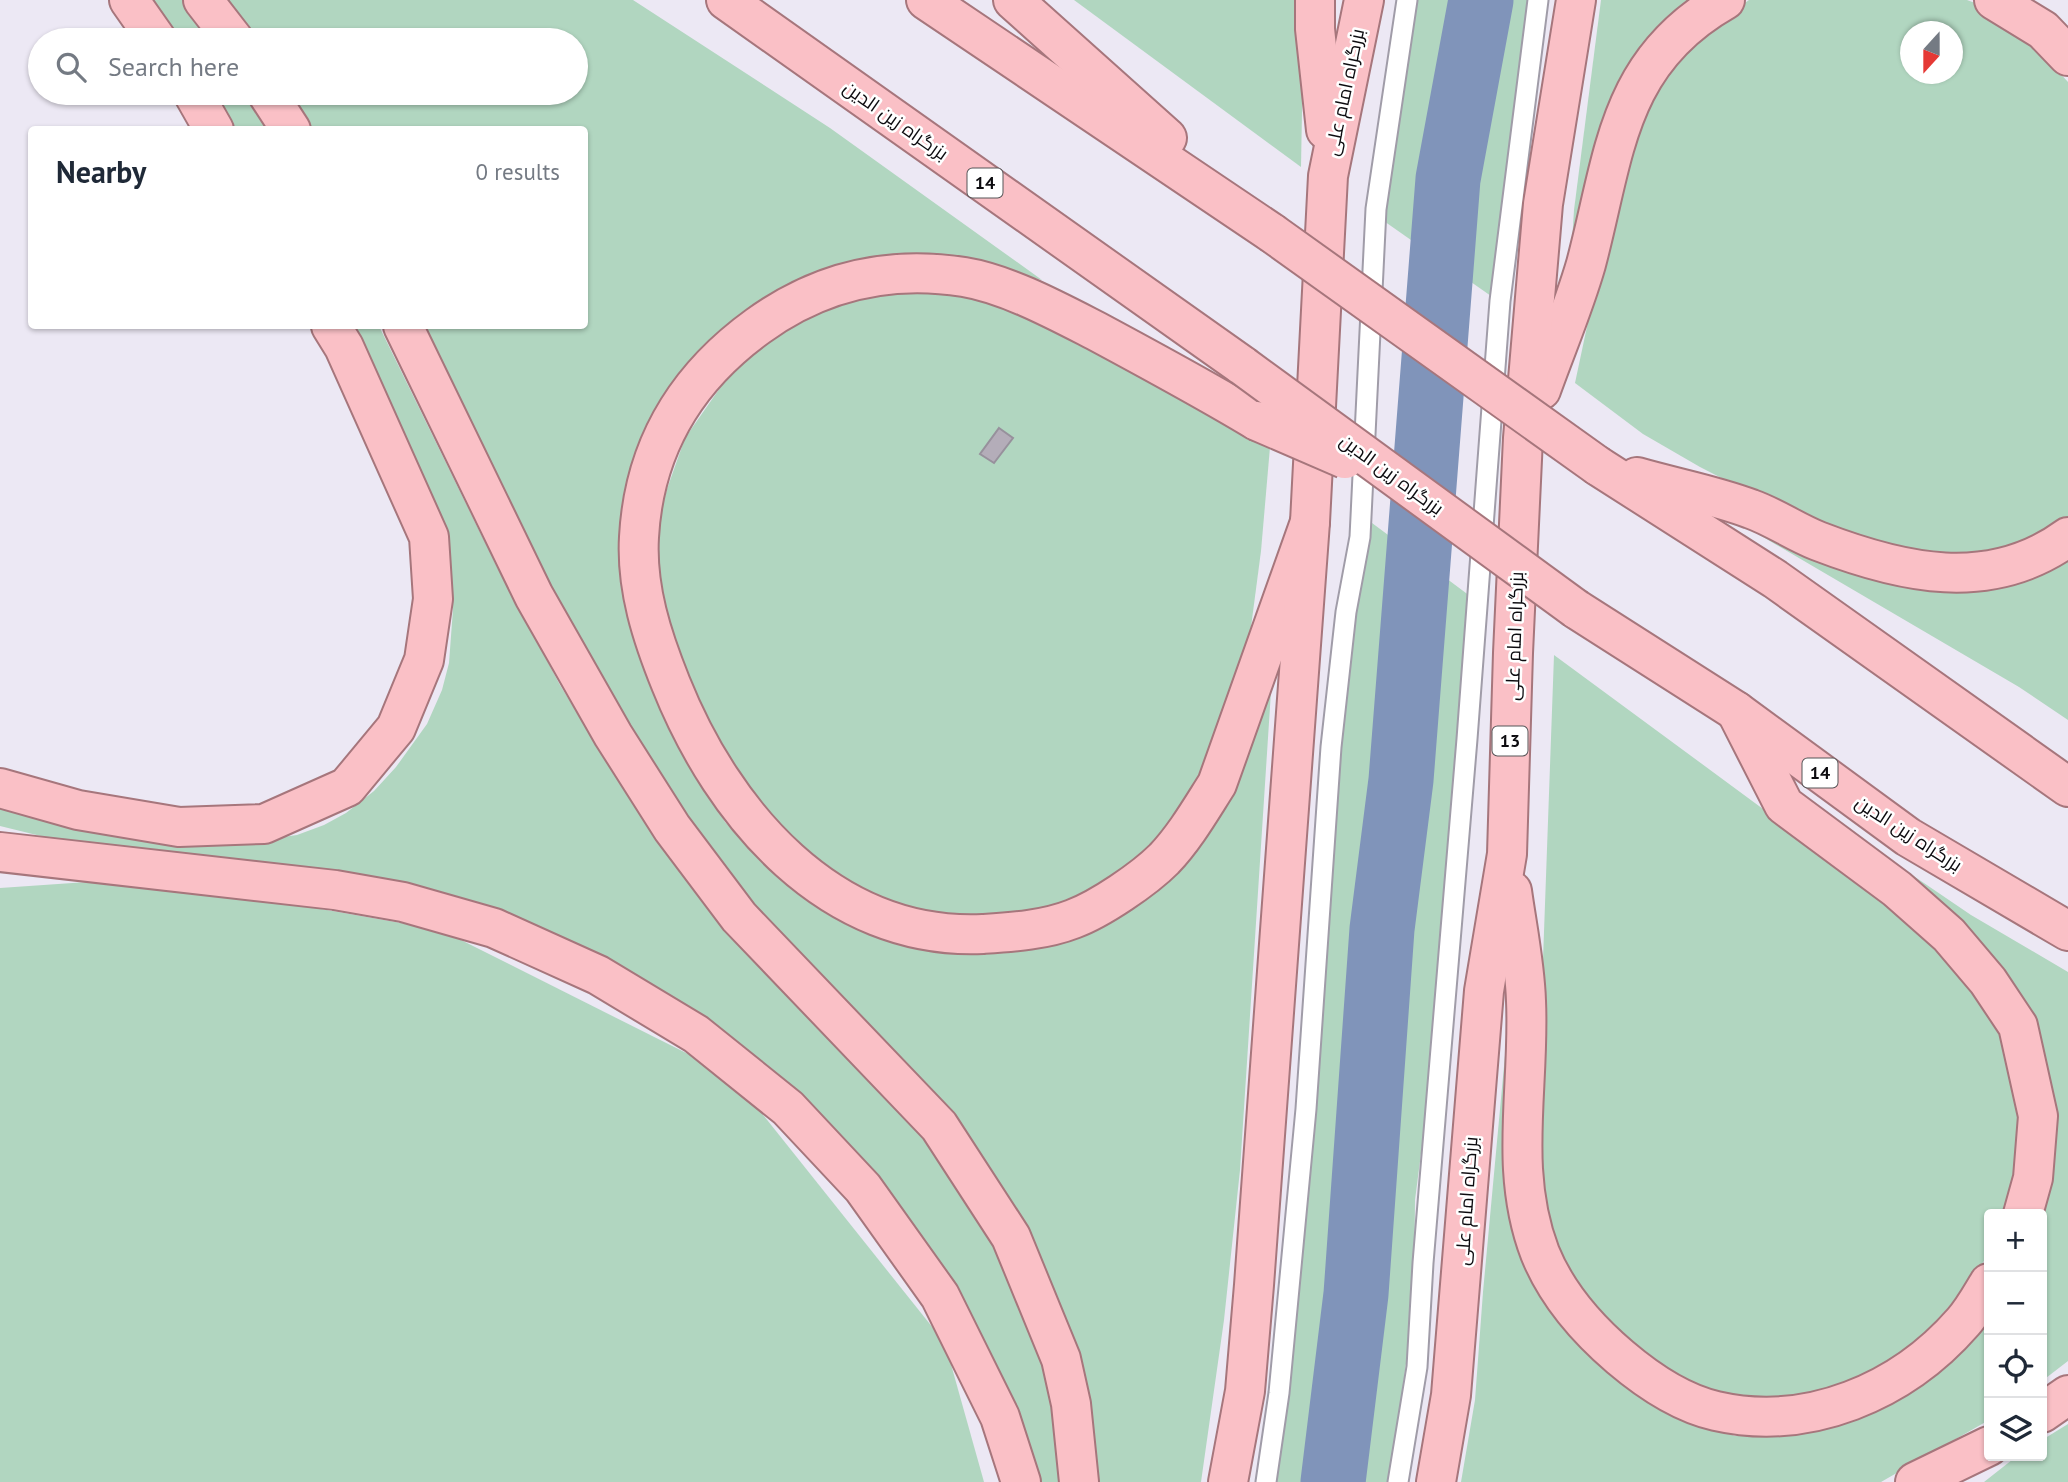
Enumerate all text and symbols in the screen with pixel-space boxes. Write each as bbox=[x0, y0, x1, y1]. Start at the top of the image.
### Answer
north arrow bbox=[1900, 21, 1963, 84]
street label: بزرگراه امام علی bbox=[1319, 26, 1371, 158]
search box bbox=[28, 28, 588, 105]
icon: search bbox=[52, 48, 90, 86]
text: Search here bbox=[108, 50, 239, 83]
street label: بزرگراه زین الدین bbox=[839, 75, 953, 165]
text: Nearby bbox=[56, 152, 146, 191]
text: 0 results bbox=[476, 157, 560, 186]
road number: 14 bbox=[968, 168, 1002, 198]
street label: بزرگراه زین الدین bbox=[1335, 428, 1449, 520]
street label: بزرگراه امام علی bbox=[1500, 571, 1530, 701]
road number: 13 bbox=[1492, 726, 1528, 756]
road number: 14 bbox=[1802, 758, 1838, 788]
street label: بزرگراه زین الدین bbox=[1851, 789, 1967, 877]
street label: بزرگراه امام علی bbox=[1450, 1136, 1484, 1266]
map controls bbox=[1984, 1209, 2047, 1461]
button: + bbox=[1984, 1209, 2047, 1272]
button: − bbox=[1984, 1272, 2047, 1335]
button: locate bbox=[1984, 1335, 2047, 1398]
button: layers bbox=[1984, 1398, 2047, 1461]

